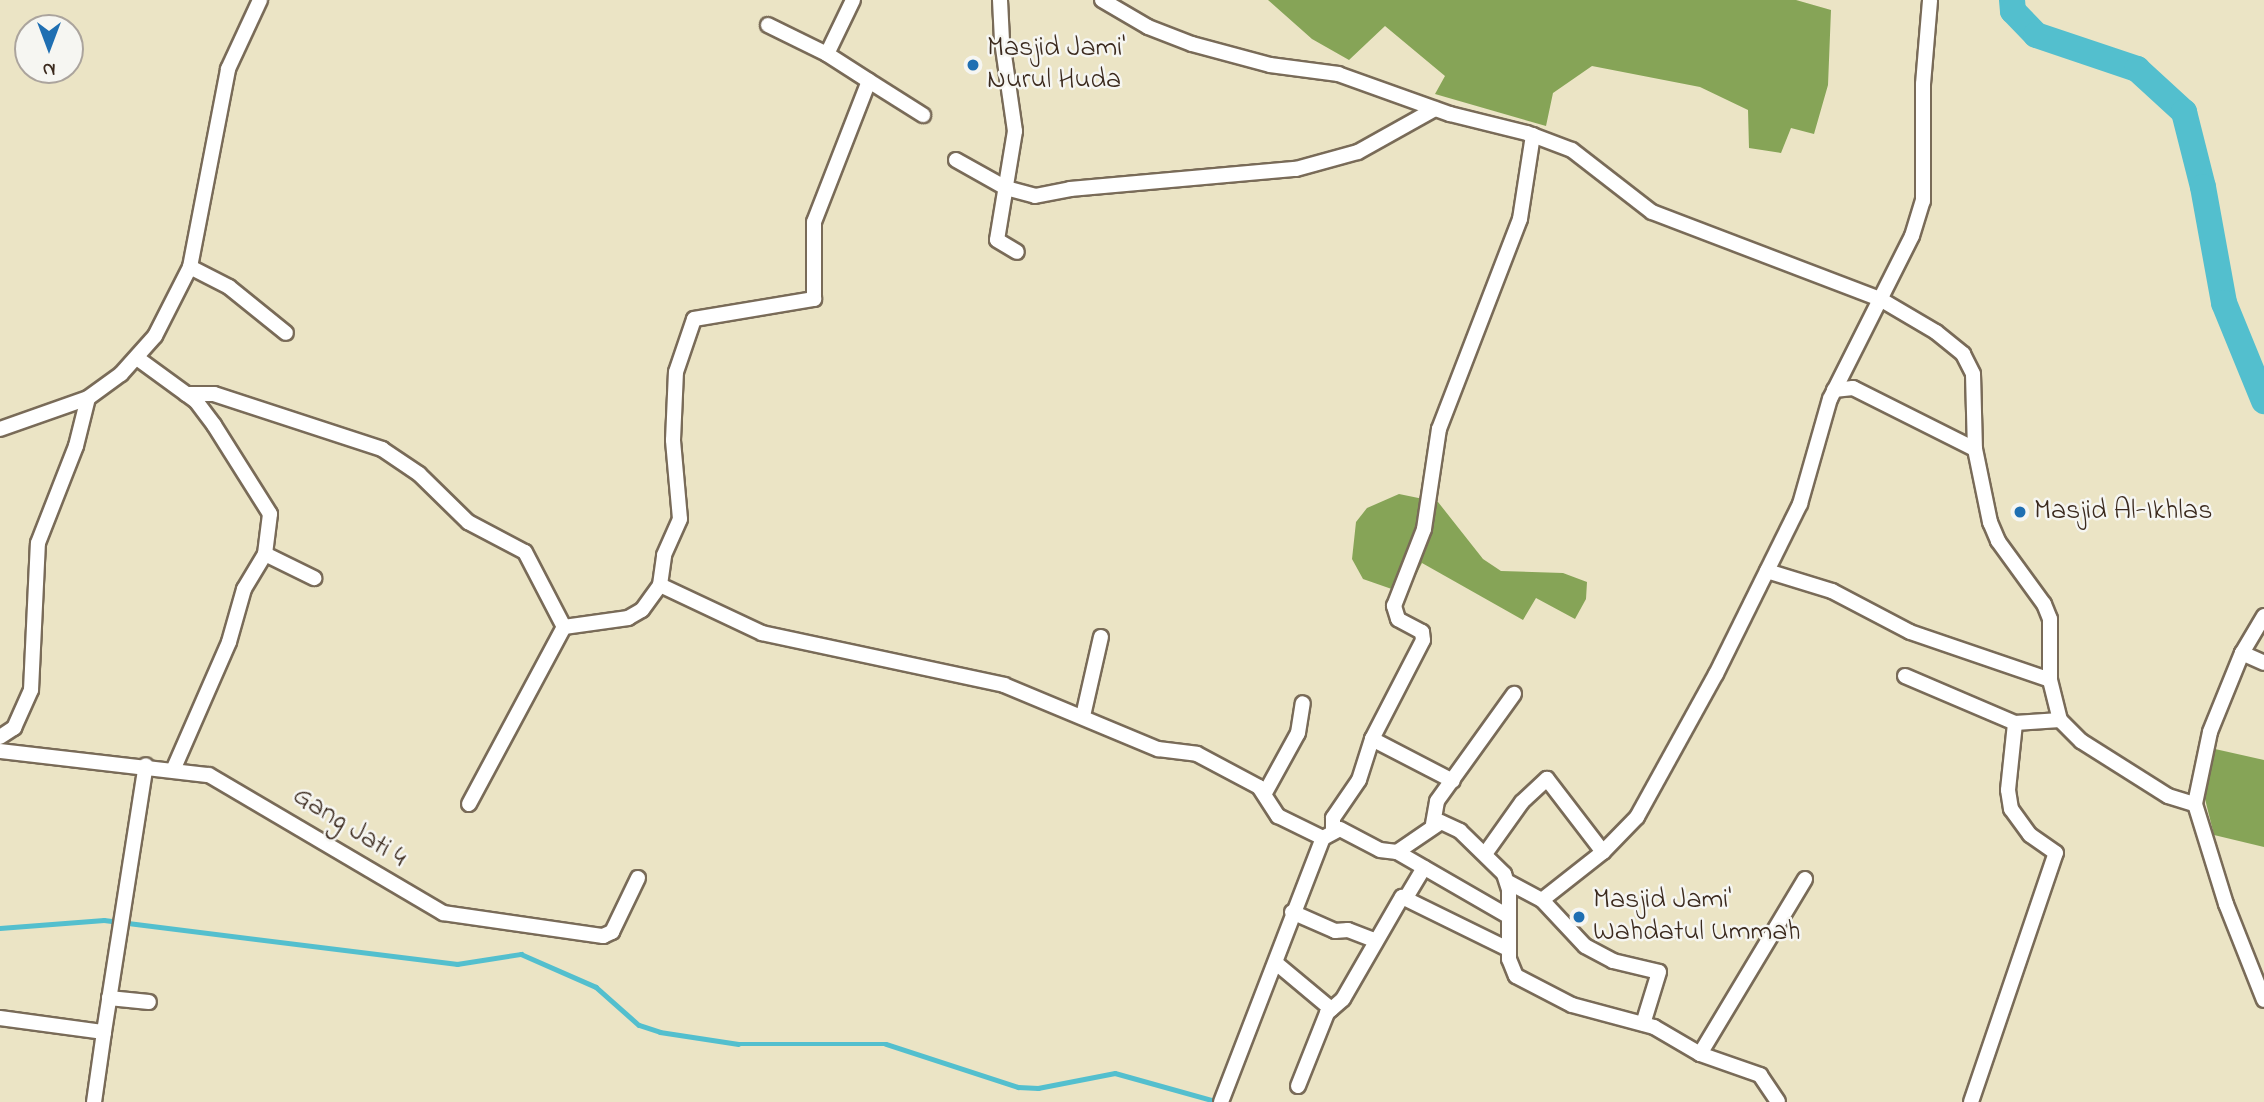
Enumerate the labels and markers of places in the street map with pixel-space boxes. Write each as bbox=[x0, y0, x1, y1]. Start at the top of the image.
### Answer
place label: Masjid Jami' Nurul Huda bbox=[987, 32, 1125, 98]
marker: Masjid Jami' Nurul Huda bbox=[965, 57, 981, 73]
place label: Masjid Al-Ikhlas bbox=[2034, 495, 2212, 529]
marker: Masjid Al-Ikhlas bbox=[2012, 504, 2028, 520]
place label: Masjid Jami' Wahdatul Ummah bbox=[1593, 884, 1801, 950]
marker: Masjid Jami' Wahdatul Ummah bbox=[1571, 909, 1587, 925]

